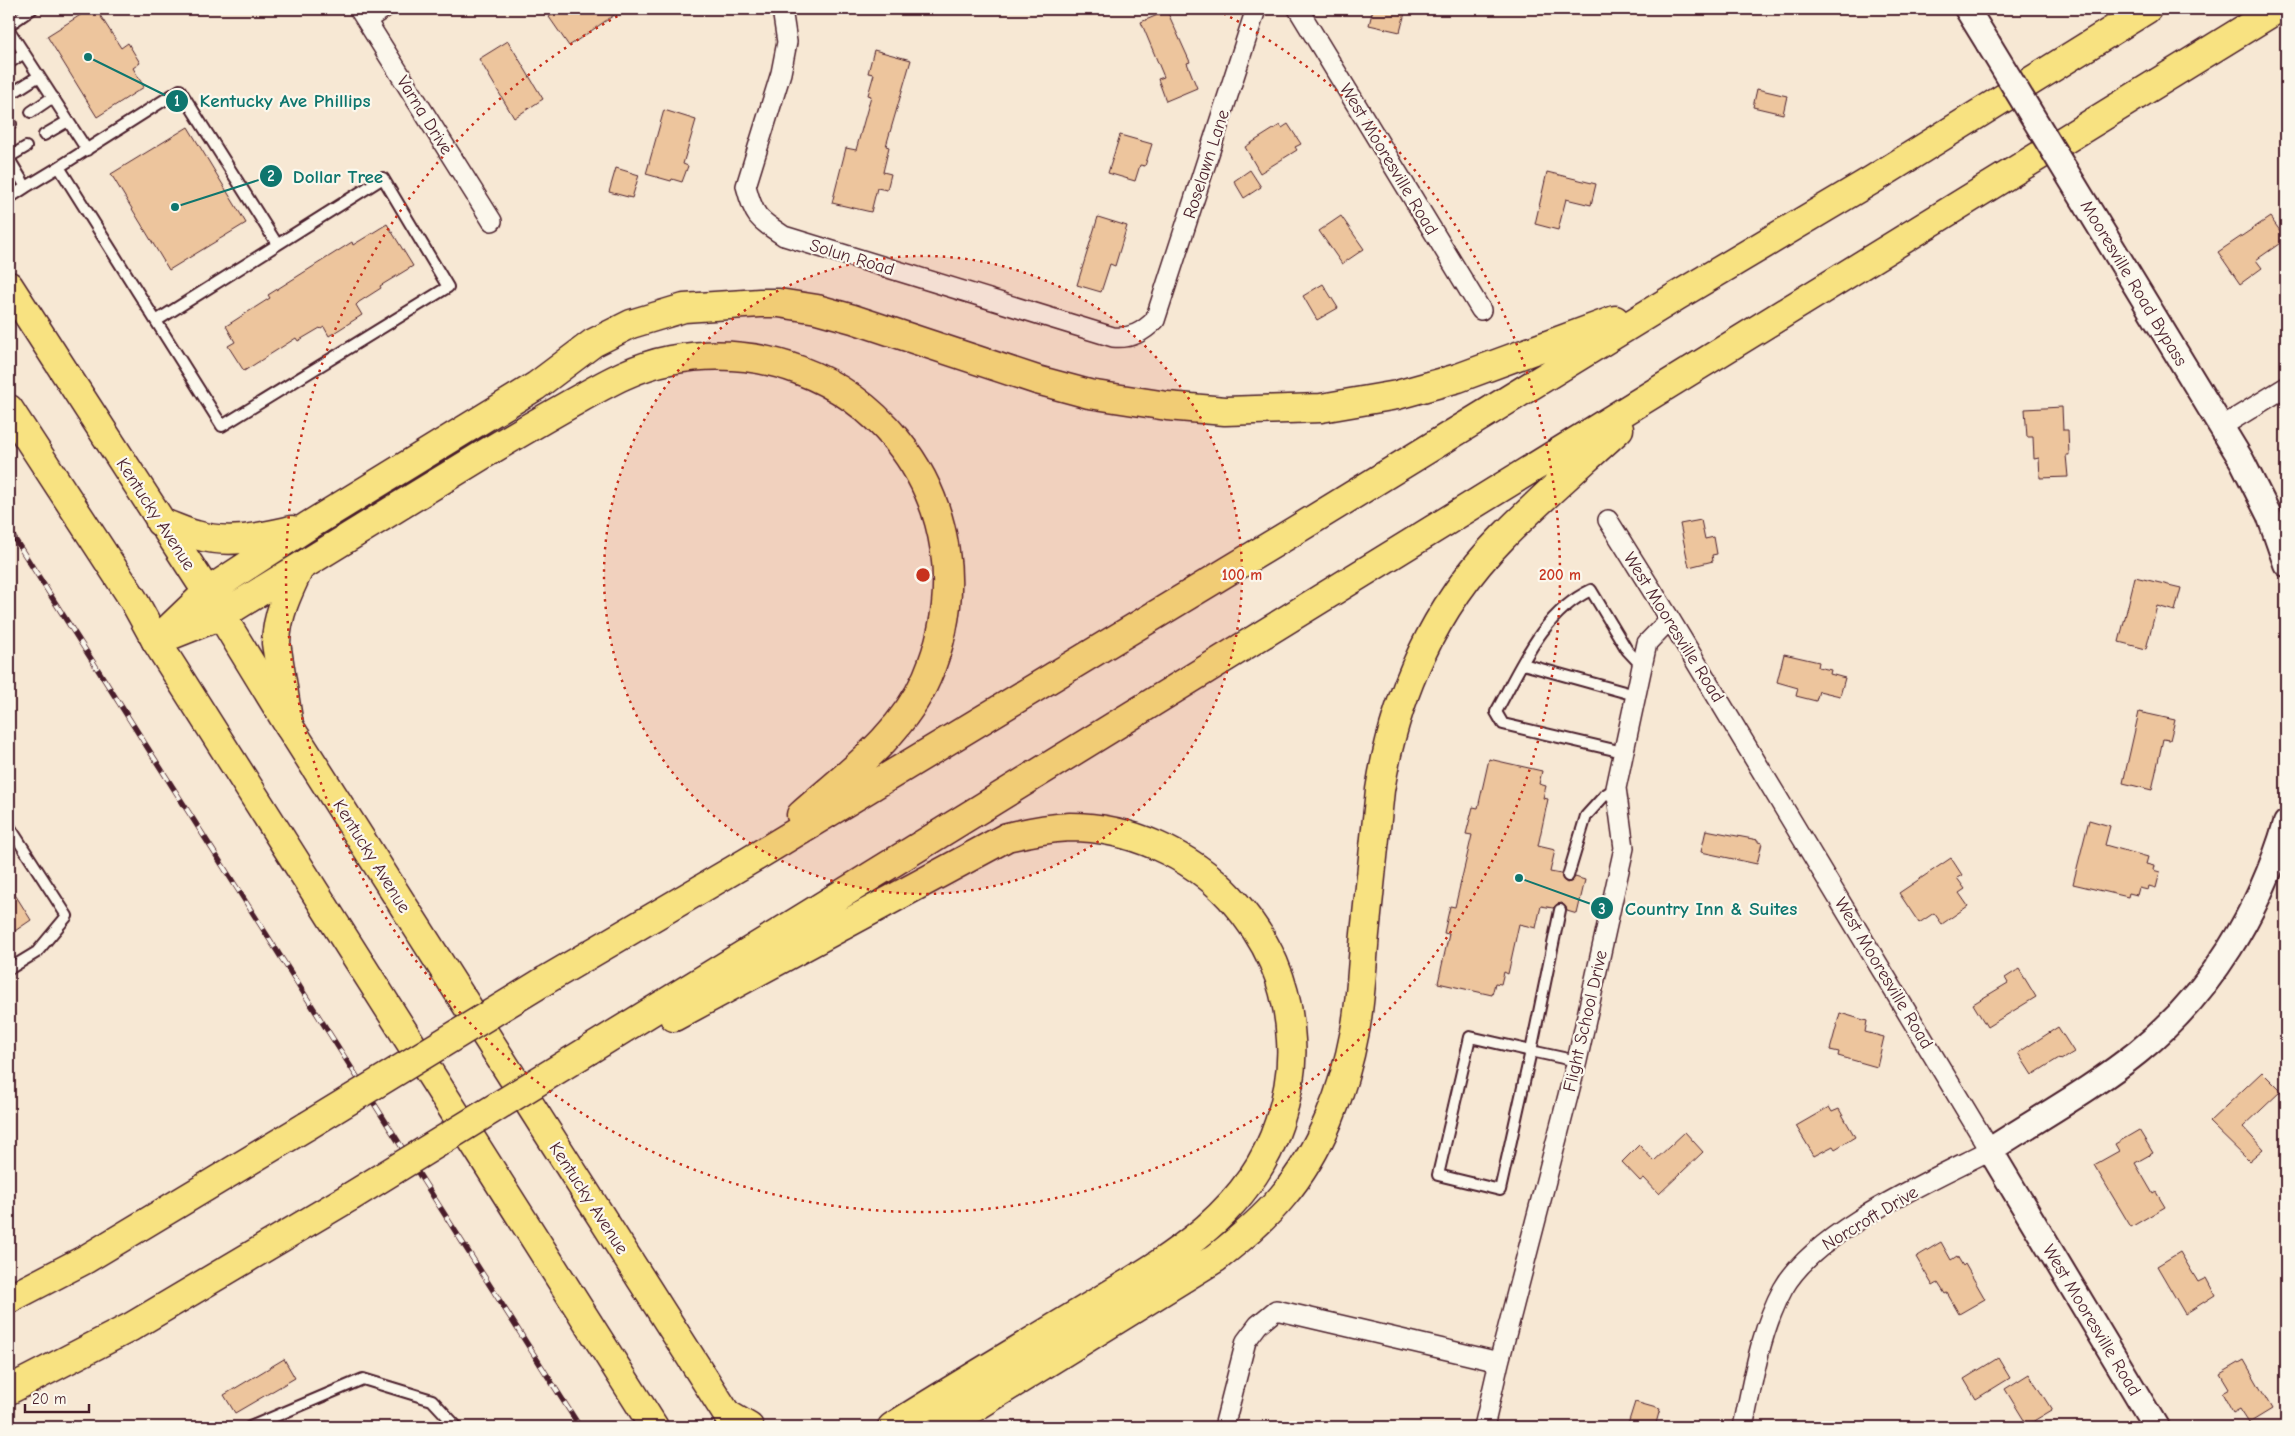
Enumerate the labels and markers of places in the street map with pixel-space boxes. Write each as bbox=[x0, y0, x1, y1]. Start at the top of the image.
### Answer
callout: Kentucky Ave Phillips bbox=[165, 84, 381, 118]
callout: Dollar Tree bbox=[258, 159, 394, 193]
centre of rings bbox=[914, 566, 932, 584]
callout: Country Inn & Suites bbox=[1590, 891, 1807, 925]

